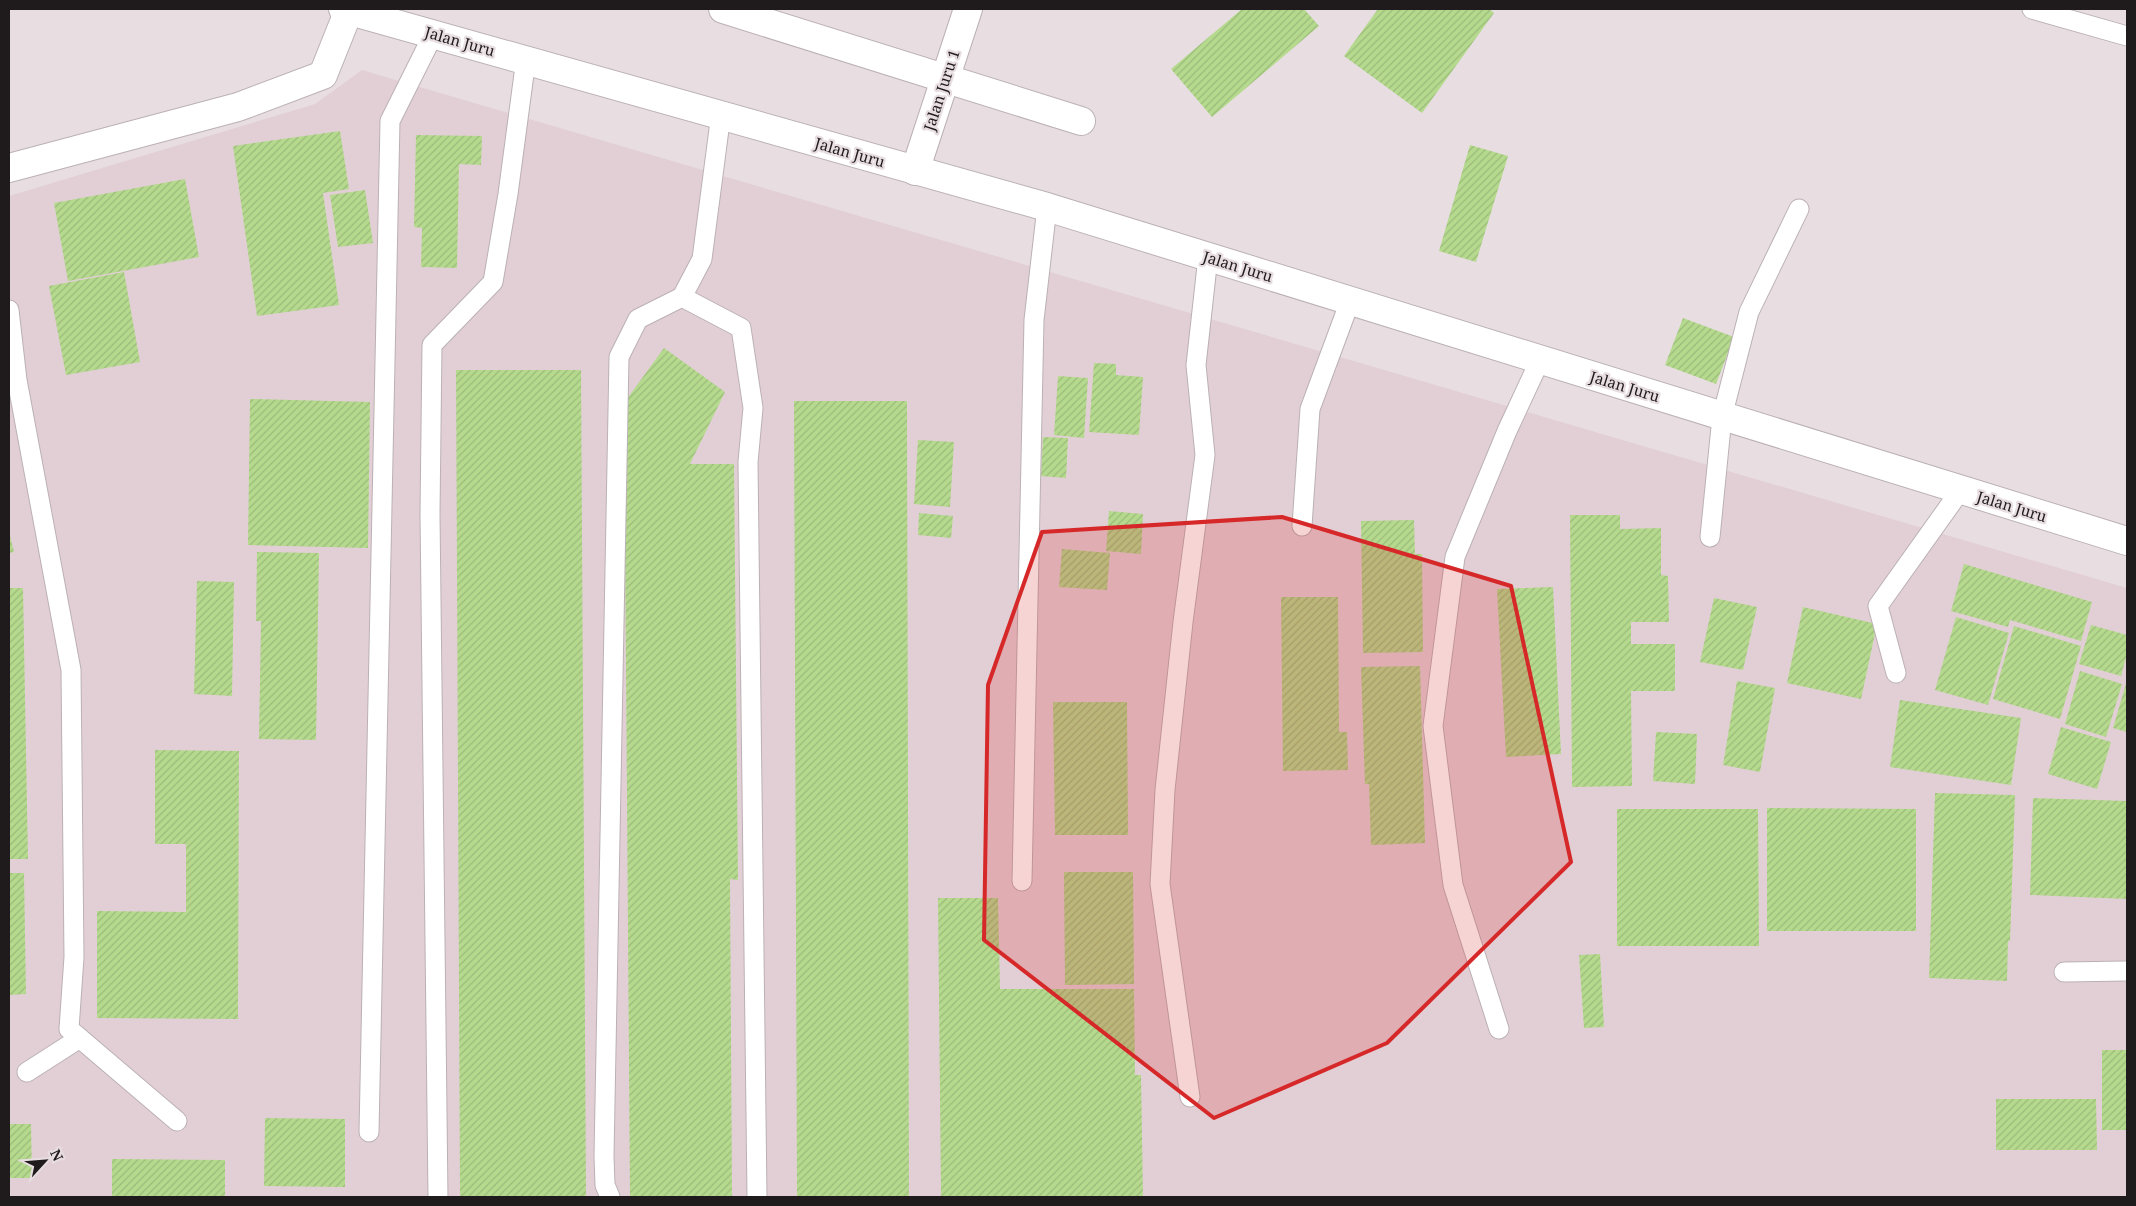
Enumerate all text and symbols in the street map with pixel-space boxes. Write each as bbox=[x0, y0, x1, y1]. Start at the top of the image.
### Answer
street label: Jalan Juru bbox=[422, 21, 498, 61]
street label: Jalan Juru 1 bbox=[918, 47, 964, 134]
street label: Jalan Juru bbox=[812, 132, 888, 172]
street label: Jalan Juru bbox=[1200, 246, 1276, 286]
street label: Jalan Juru bbox=[1587, 366, 1663, 406]
street label: Jalan Juru bbox=[1974, 486, 2050, 526]
north arrow bbox=[20, 1136, 70, 1186]
text: N bbox=[46, 1146, 68, 1164]

